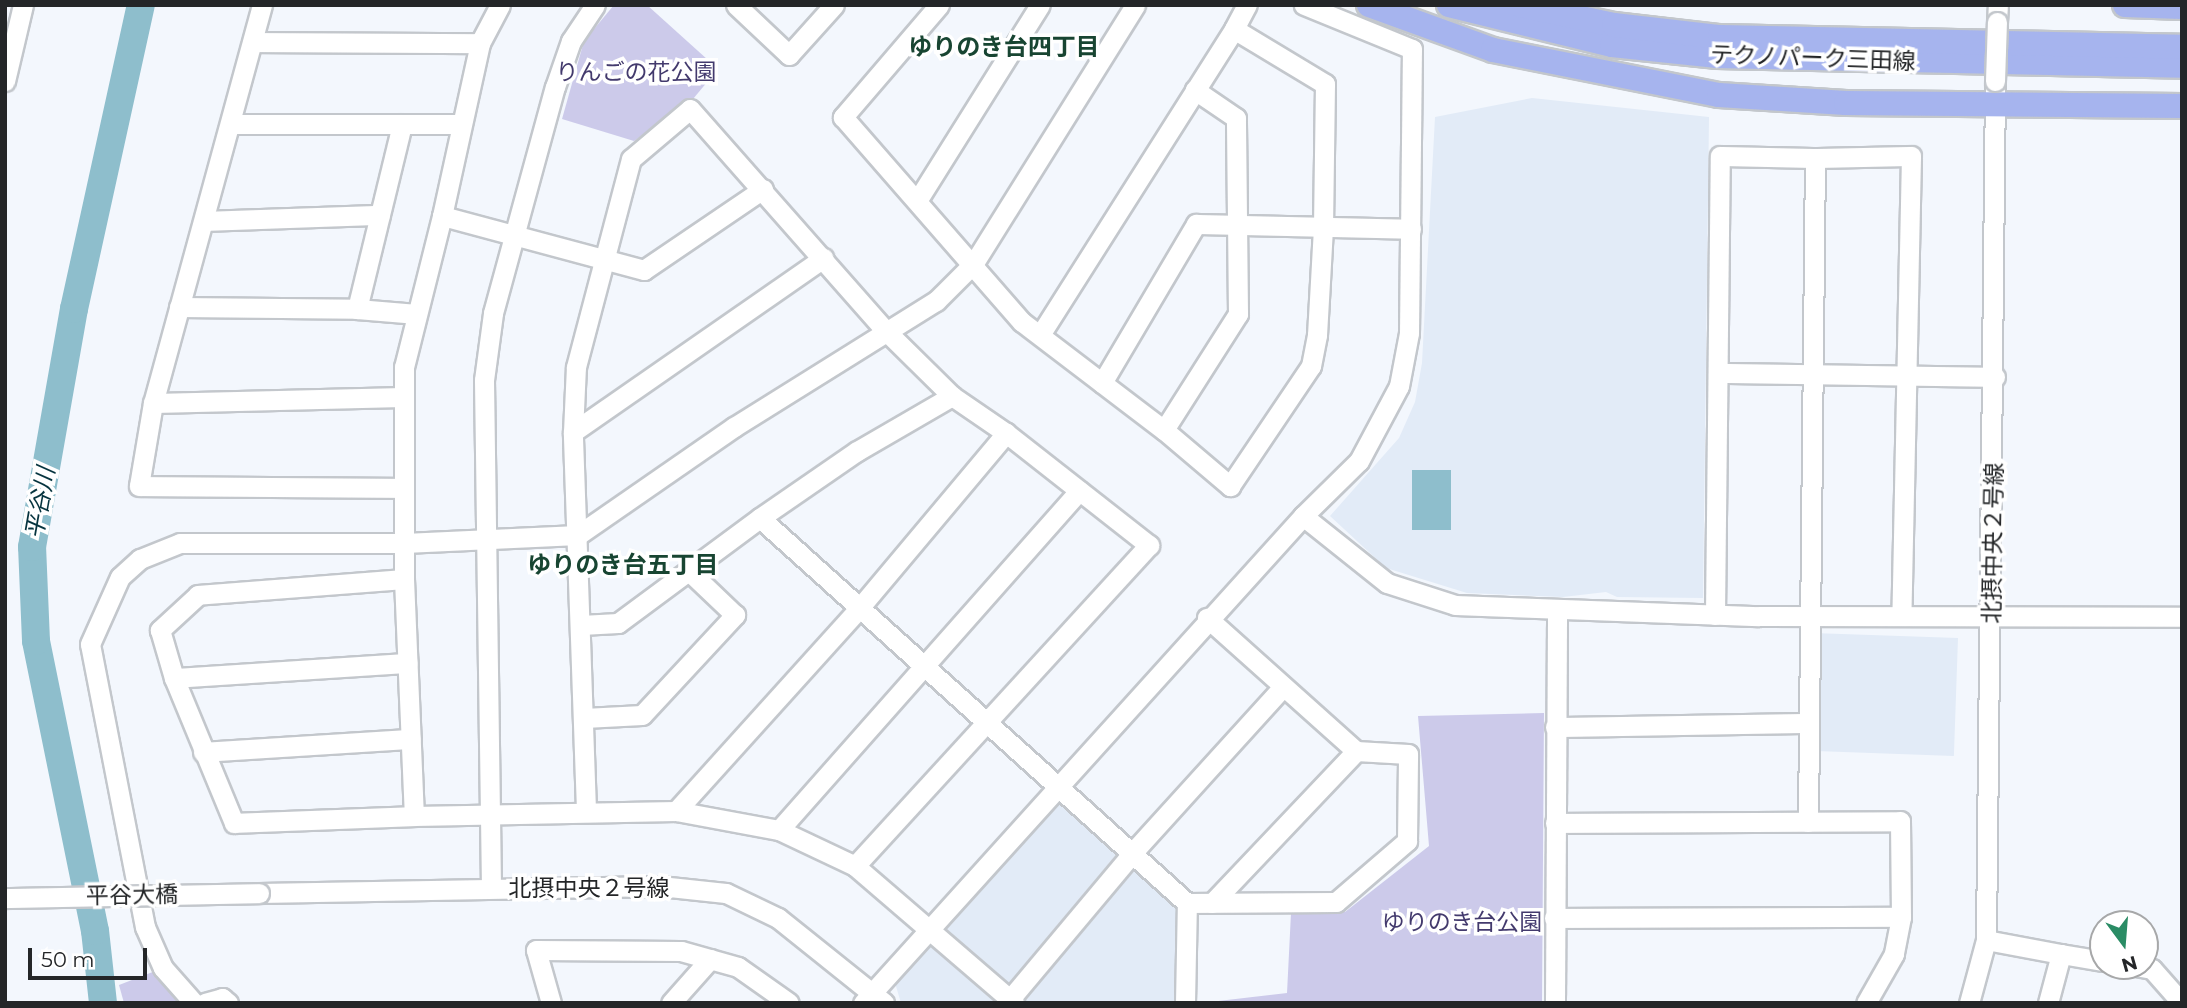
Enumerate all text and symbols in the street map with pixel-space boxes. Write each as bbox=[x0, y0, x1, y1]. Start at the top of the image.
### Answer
district label: ゆりのき台四丁目 bbox=[908, 33, 1100, 61]
street label: テクノパーク三田線 bbox=[1709, 41, 1917, 75]
park label: りんごの花公園 bbox=[556, 58, 716, 86]
street label: 北摂中央２号線 bbox=[1978, 462, 2008, 624]
water label: 平谷川 bbox=[20, 465, 60, 541]
district label: ゆりのき台五丁目 bbox=[527, 551, 719, 579]
street label: 北摂中央２号線 bbox=[509, 874, 669, 902]
street label: 平谷大橋 bbox=[86, 880, 178, 910]
park label: ゆりのき台公園 bbox=[1382, 908, 1542, 936]
north arrow bbox=[2089, 910, 2159, 980]
scale bar bbox=[32, 934, 150, 978]
text: 50 m bbox=[41, 947, 95, 972]
text: N bbox=[2119, 951, 2140, 977]

